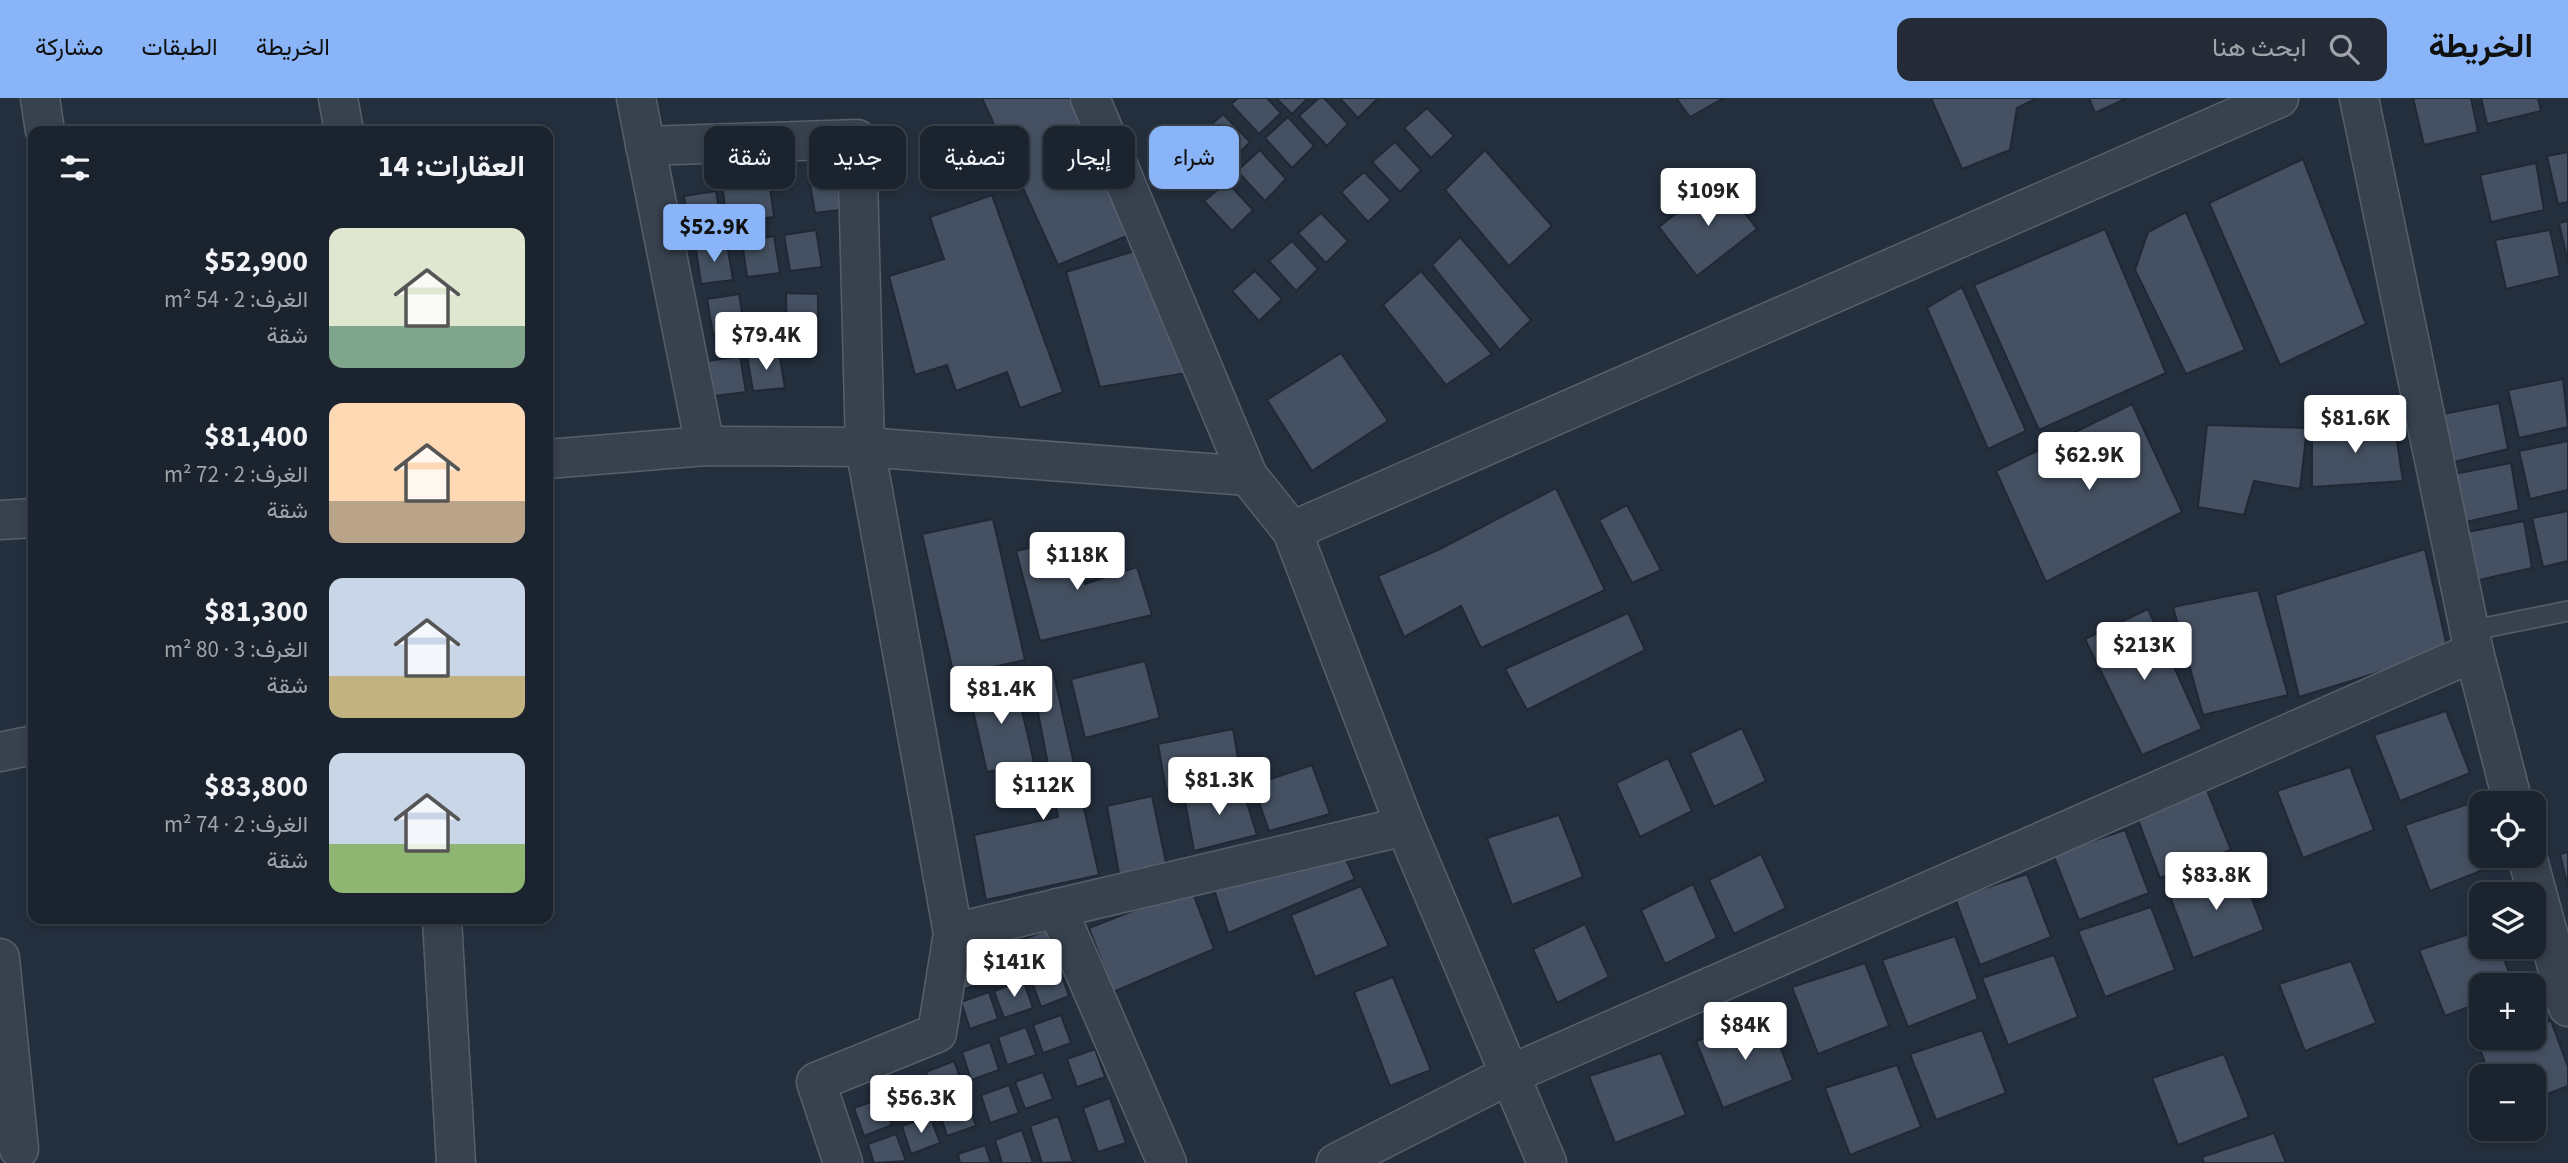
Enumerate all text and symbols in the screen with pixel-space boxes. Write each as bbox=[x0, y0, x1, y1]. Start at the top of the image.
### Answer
search box bbox=[1897, 18, 2387, 81]
text: الخريطة bbox=[2429, 23, 2533, 70]
text: ابحث هنا bbox=[2212, 29, 2307, 66]
text: مشاركة bbox=[35, 30, 103, 65]
text: الطبقات bbox=[141, 30, 218, 65]
text: الخريطة bbox=[256, 30, 330, 65]
icon: search bbox=[2325, 30, 2363, 68]
chip: شقة bbox=[704, 126, 795, 189]
chip: جديد bbox=[809, 126, 906, 189]
chip: تصفية bbox=[920, 126, 1029, 189]
chip: إيجار bbox=[1043, 126, 1135, 189]
chip: شراء bbox=[1149, 126, 1239, 189]
text: العقارات: 14 bbox=[378, 145, 525, 188]
icon: filters bbox=[56, 149, 94, 187]
pin: $109K bbox=[1659, 169, 1757, 228]
text: $109K bbox=[1677, 174, 1739, 207]
pin: $52.9K bbox=[657, 204, 771, 264]
text: $52.9K bbox=[679, 210, 749, 243]
text: $52,900 bbox=[204, 240, 308, 283]
icon: home bbox=[385, 256, 469, 340]
text: الغرف: 2 · 54 m² bbox=[164, 283, 308, 316]
pin: $79.4K bbox=[709, 313, 823, 372]
text: $79.4K bbox=[731, 318, 801, 351]
text: شقة bbox=[266, 319, 308, 352]
pin: $81.6K bbox=[2298, 396, 2412, 455]
text: $81.6K bbox=[2320, 401, 2390, 434]
text: $81,400 bbox=[204, 415, 308, 458]
icon: home bbox=[385, 431, 469, 515]
pin: $62.9K bbox=[2032, 432, 2146, 492]
text: $62.9K bbox=[2054, 438, 2124, 471]
text: الغرف: 2 · 72 m² bbox=[164, 458, 308, 491]
text: شقة bbox=[266, 494, 308, 527]
pin: $118K bbox=[1028, 532, 1126, 592]
text: $118K bbox=[1046, 538, 1108, 571]
text: $81,300 bbox=[204, 590, 308, 633]
icon: home bbox=[385, 606, 469, 690]
pin: $213K bbox=[2095, 622, 2193, 682]
text: $213K bbox=[2113, 628, 2175, 661]
text: الغرف: 3 · 80 m² bbox=[164, 633, 308, 666]
pin: $81.4K bbox=[944, 666, 1058, 726]
text: شقة bbox=[266, 669, 308, 702]
text: $81.4K bbox=[966, 672, 1036, 705]
pin: $81.3K bbox=[1162, 758, 1276, 817]
pin: $112K bbox=[994, 762, 1092, 822]
text: $81.3K bbox=[1184, 763, 1254, 796]
text: $83,800 bbox=[204, 765, 308, 808]
text: $112K bbox=[1012, 768, 1074, 801]
icon: home bbox=[385, 781, 469, 865]
map controls bbox=[2469, 791, 2546, 1141]
button: locate bbox=[2469, 791, 2546, 868]
text: الغرف: 2 · 74 m² bbox=[164, 808, 308, 841]
text: شقة bbox=[266, 844, 308, 877]
pin: $83.8K bbox=[2159, 852, 2273, 912]
text: $83.8K bbox=[2181, 858, 2251, 891]
button: layers bbox=[2469, 882, 2546, 959]
pin: $141K bbox=[965, 940, 1063, 999]
text: $141K bbox=[983, 945, 1045, 978]
button: + bbox=[2469, 973, 2546, 1050]
pin: $84K bbox=[1704, 1002, 1786, 1062]
text: $84K bbox=[1720, 1008, 1770, 1041]
button: − bbox=[2469, 1064, 2546, 1141]
pin: $56.3K bbox=[864, 1076, 978, 1135]
text: $56.3K bbox=[886, 1081, 956, 1114]

